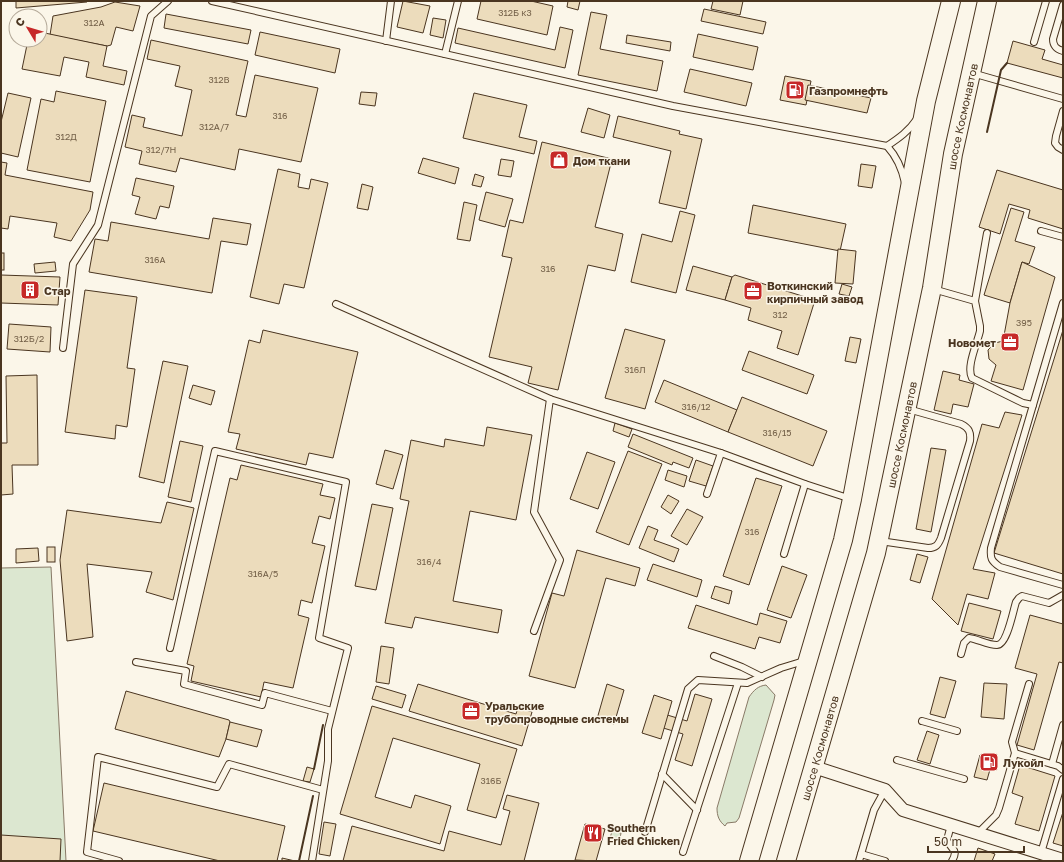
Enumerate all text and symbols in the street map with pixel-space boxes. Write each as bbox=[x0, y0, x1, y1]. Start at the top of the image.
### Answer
house number: 312Б к3 bbox=[498, 7, 532, 18]
north arrow bbox=[8, 8, 48, 48]
text: С bbox=[12, 14, 27, 29]
house number: 312А bbox=[84, 17, 104, 28]
street label: шоссе Космонавтов bbox=[944, 62, 979, 170]
house number: 312В bbox=[209, 74, 229, 85]
fuel station icon: Газпромнефть bbox=[784, 79, 806, 101]
place label: Газпромнефть bbox=[809, 84, 888, 97]
house number: 316 bbox=[272, 110, 288, 121]
house number: 312А/7 bbox=[199, 121, 229, 132]
house number: 312Д bbox=[55, 131, 77, 142]
house number: 312/7Н bbox=[146, 144, 176, 155]
shop icon: Дом ткани bbox=[548, 149, 570, 171]
place label: Дом ткани bbox=[573, 154, 631, 167]
house number: 316А bbox=[144, 254, 166, 265]
house number: 316 bbox=[540, 263, 556, 274]
building icon: Стар bbox=[19, 279, 41, 301]
place label: Воткинский кирпичный завод bbox=[767, 279, 863, 305]
office icon: Воткинский кирпичный завод bbox=[742, 280, 764, 302]
place label: Стар bbox=[44, 284, 71, 297]
house number: 312 bbox=[773, 309, 787, 320]
house number: 395 bbox=[1016, 317, 1032, 328]
office icon: Новомет bbox=[999, 331, 1021, 353]
house number: 312Б/2 bbox=[14, 333, 44, 344]
place label: Новомет bbox=[948, 336, 996, 349]
house number: 316Л bbox=[624, 364, 646, 375]
street label: шоссе Космонавтов bbox=[883, 380, 919, 489]
house number: 316/12 bbox=[682, 401, 710, 412]
house number: 316/15 bbox=[763, 427, 791, 438]
house number: 316 bbox=[744, 526, 760, 537]
house number: 316/4 bbox=[417, 556, 442, 567]
house number: 316А/5 bbox=[248, 568, 278, 579]
street label: шоссе Космонавтов bbox=[798, 694, 841, 802]
place label: Уральские трубопроводные системы bbox=[485, 699, 629, 725]
office icon: Уральские трубопроводные системы bbox=[460, 700, 482, 722]
fuel station icon: Лукойл bbox=[978, 751, 1000, 773]
place label: Лукойл bbox=[1003, 756, 1044, 769]
house number: 316Б bbox=[480, 775, 502, 786]
place label: Southern Fried Chicken bbox=[607, 821, 680, 847]
restaurant icon: Southern Fried Chicken bbox=[582, 822, 604, 844]
scale bar bbox=[928, 828, 1024, 854]
text: 50 m bbox=[934, 834, 962, 849]

